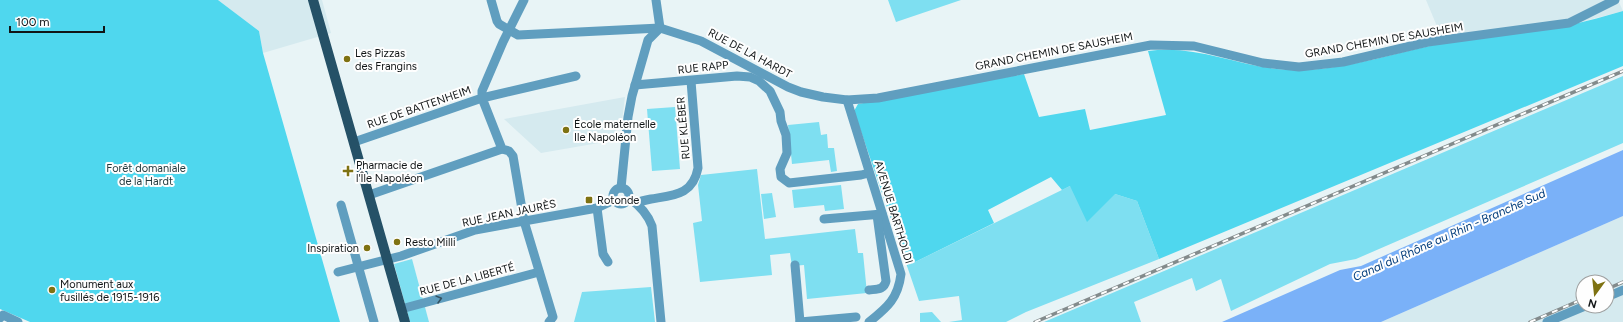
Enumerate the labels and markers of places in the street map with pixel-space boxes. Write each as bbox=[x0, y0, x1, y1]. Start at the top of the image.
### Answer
place label: Les Pizzas des Frangins bbox=[355, 47, 417, 73]
marker: Les Pizzas des Frangins bbox=[342, 54, 352, 64]
place label: École maternelle Ile Napoléon bbox=[574, 118, 656, 144]
marker: École maternelle Ile Napoléon bbox=[561, 125, 571, 135]
place label: Pharmacie de l'Île Napoléon bbox=[356, 159, 423, 185]
marker: Pharmacie de l'Île Napoléon bbox=[343, 166, 353, 176]
place label: Rotonde bbox=[597, 194, 639, 207]
marker: Rotonde bbox=[584, 195, 594, 205]
place label: Resto Milli bbox=[405, 236, 456, 249]
marker: Resto Milli bbox=[392, 237, 402, 247]
place label: Inspiration bbox=[307, 242, 359, 255]
marker: Inspiration bbox=[362, 243, 372, 253]
place label: Monument aux fusillés de 1915-1916 bbox=[60, 278, 160, 304]
marker: Monument aux fusillés de 1915-1916 bbox=[47, 285, 57, 295]

